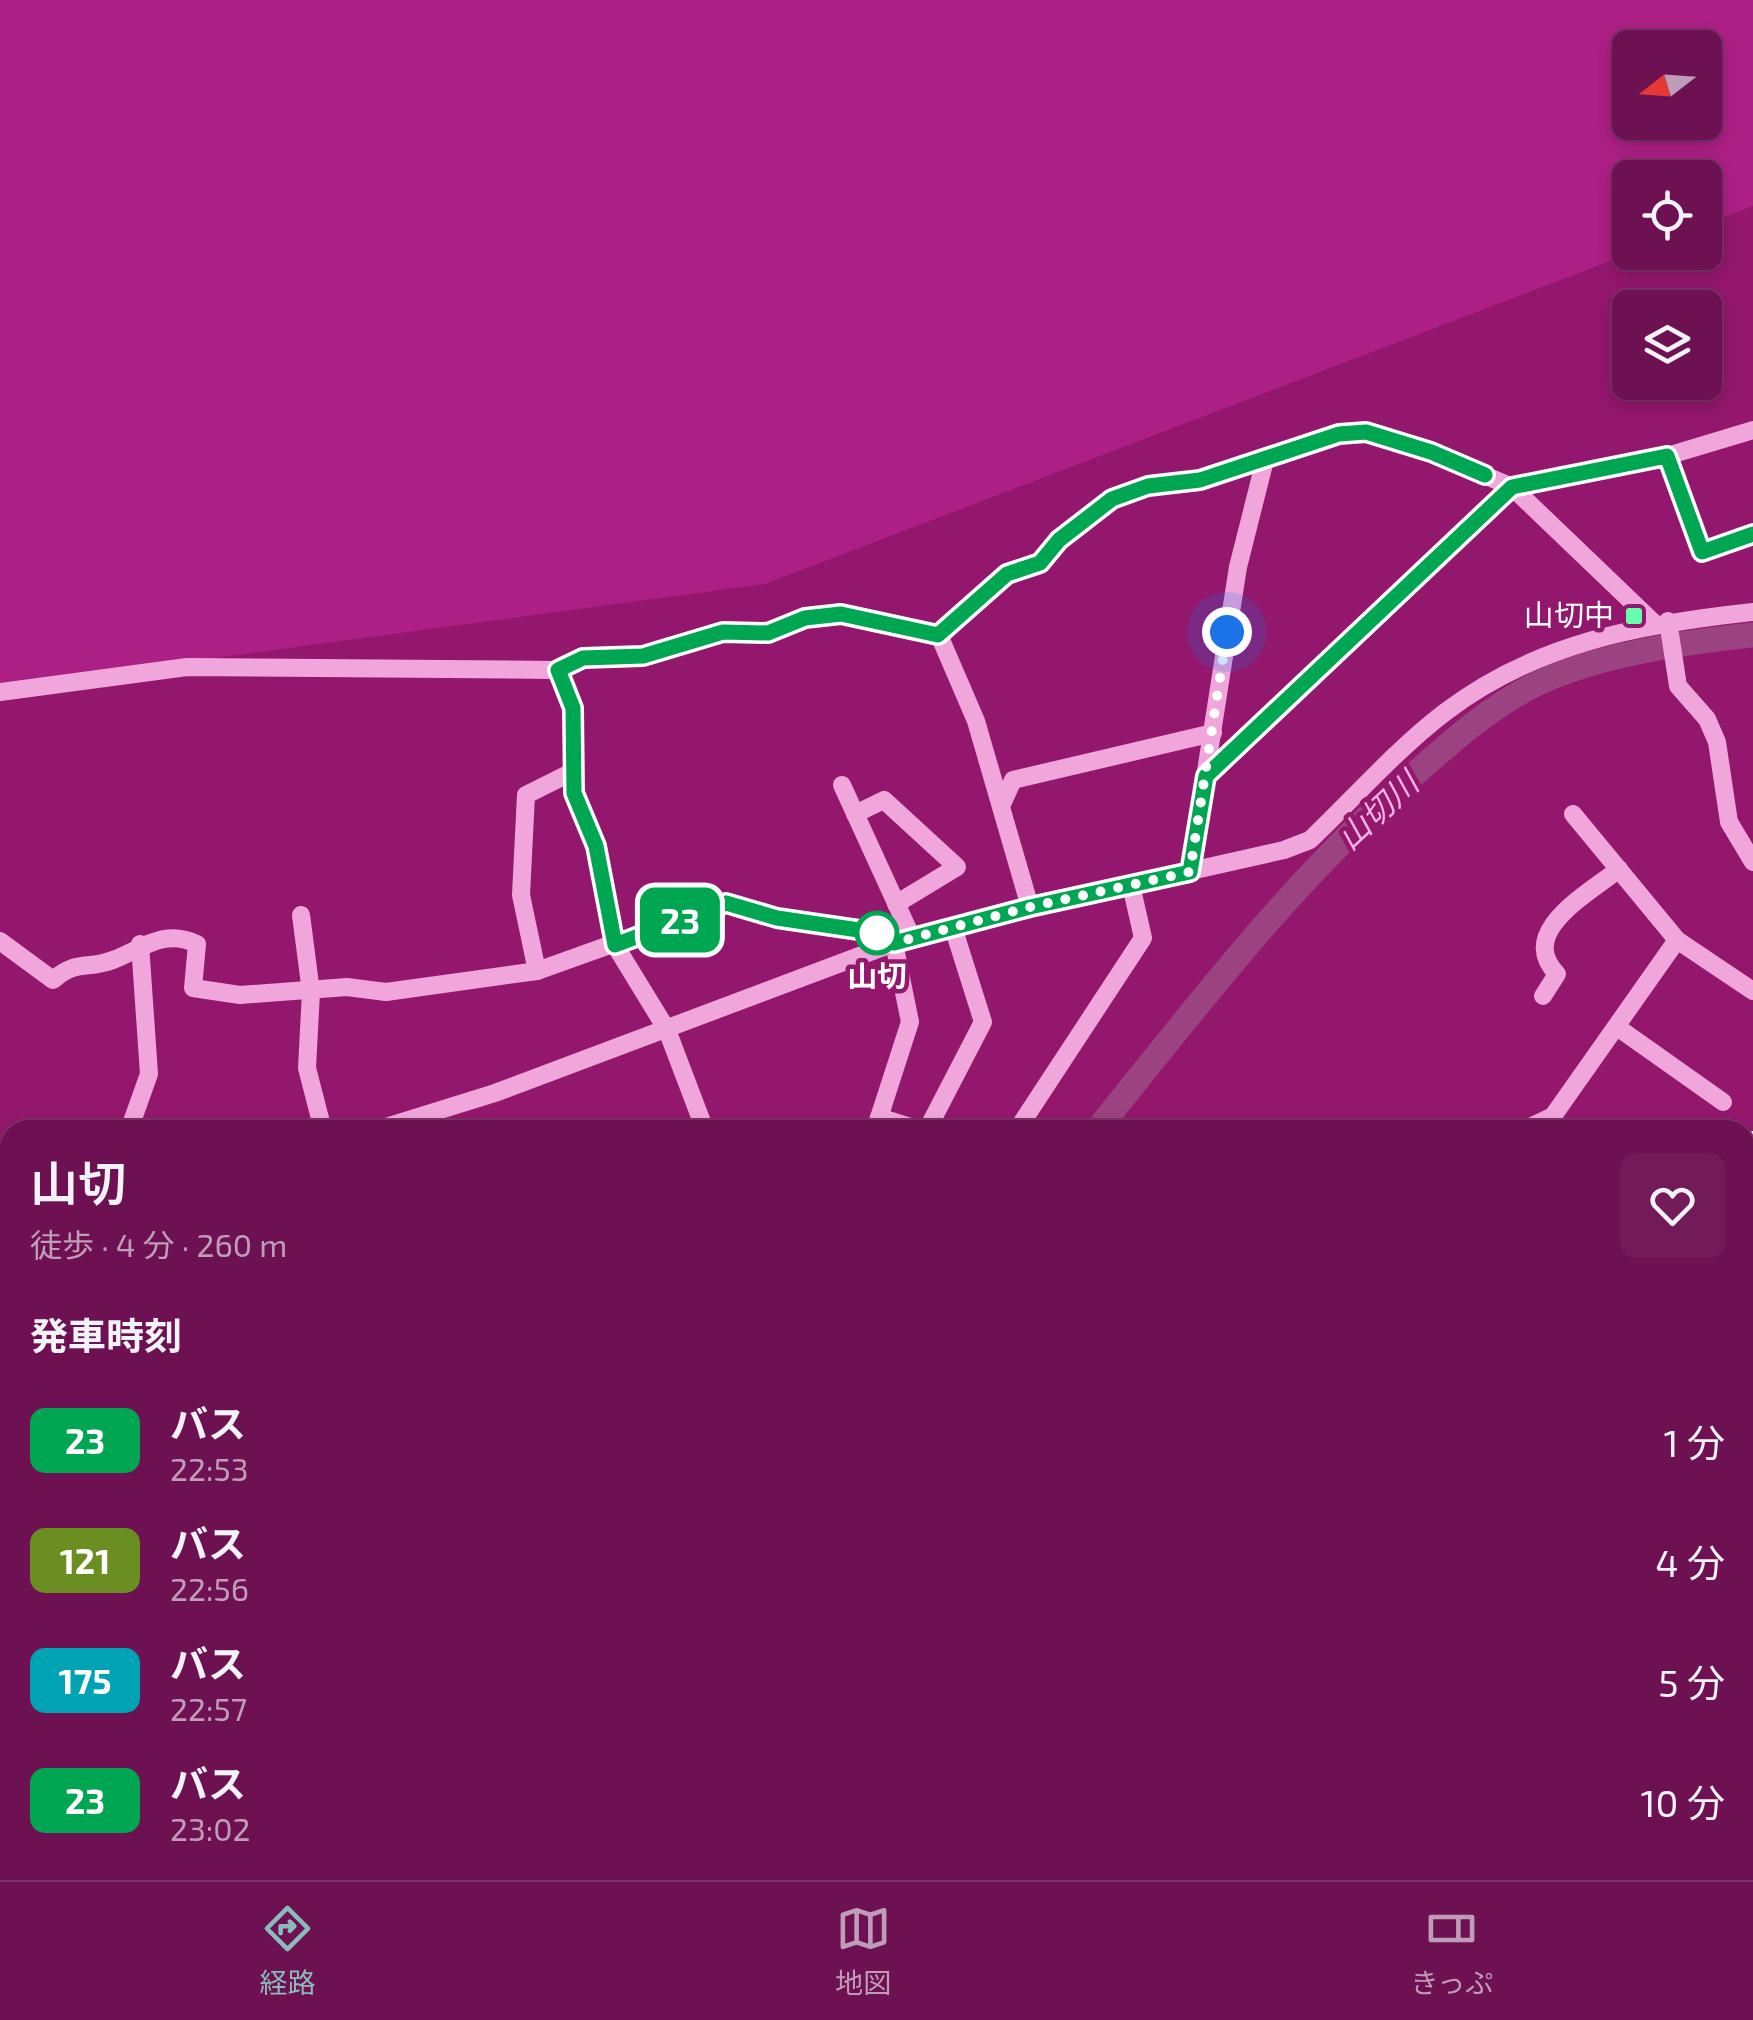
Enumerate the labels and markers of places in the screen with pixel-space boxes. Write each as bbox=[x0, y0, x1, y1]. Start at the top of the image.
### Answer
place label: 山切中 bbox=[1524, 596, 1614, 632]
marker: 山切中 bbox=[1623, 605, 1645, 627]
marker: 山切 bbox=[856, 912, 898, 954]
place label: 山切 bbox=[847, 957, 907, 993]

